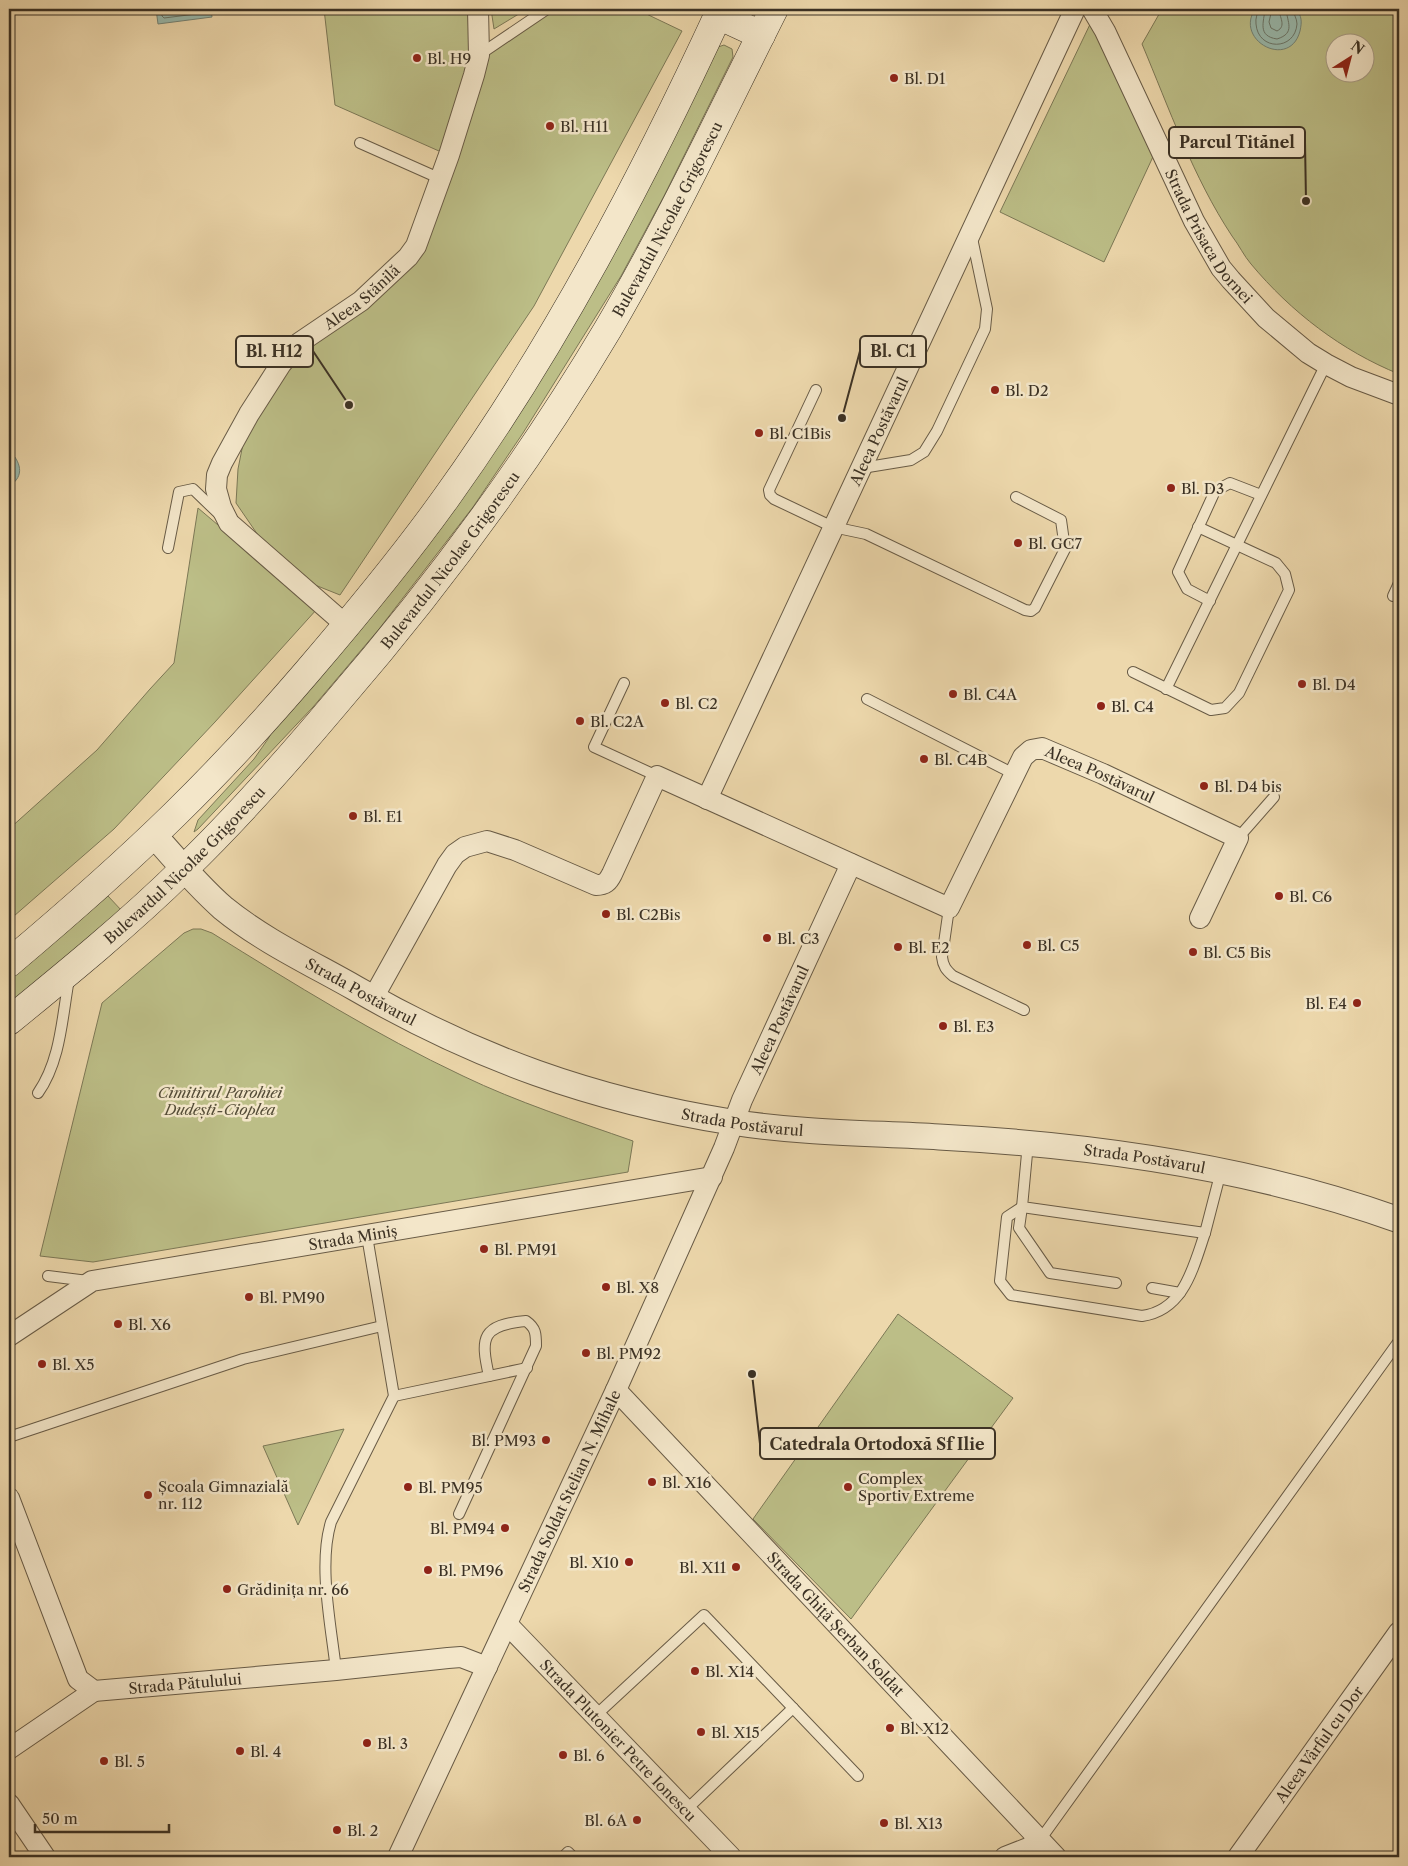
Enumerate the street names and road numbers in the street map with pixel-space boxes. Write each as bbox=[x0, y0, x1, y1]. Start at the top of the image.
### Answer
street label: Bulevardul Nicolae Grigorescu bbox=[608, 118, 726, 320]
street label: Strada Prisaca Dornei bbox=[1161, 166, 1257, 307]
street label: Aleea Stănilă bbox=[319, 260, 404, 334]
street label: Aleea Postăvarul bbox=[845, 373, 912, 489]
street label: Bulevardul Nicolae Grigorescu bbox=[376, 467, 523, 652]
street label: Aleea Postăvarul bbox=[1041, 741, 1158, 807]
street label: Bulevardul Nicolae Grigorescu bbox=[100, 782, 269, 948]
street label: Strada Postăvarul bbox=[303, 953, 420, 1029]
street label: Aleea Postăvarul bbox=[745, 962, 813, 1078]
street label: Strada Postăvarul bbox=[680, 1104, 805, 1140]
street label: Strada Postăvarul bbox=[1083, 1140, 1208, 1177]
street label: Strada Miniș bbox=[307, 1220, 399, 1254]
street label: Strada Soldat Stelian N. Mihale bbox=[513, 1387, 624, 1595]
street label: Strada Ghiță Șerban Soldat bbox=[764, 1547, 909, 1700]
street label: Strada Plutonier Petre Ionescu bbox=[536, 1655, 701, 1825]
street label: Strada Pătulului bbox=[128, 1669, 243, 1697]
street label: Aleea Vârful cu Dor bbox=[1270, 1681, 1368, 1807]

